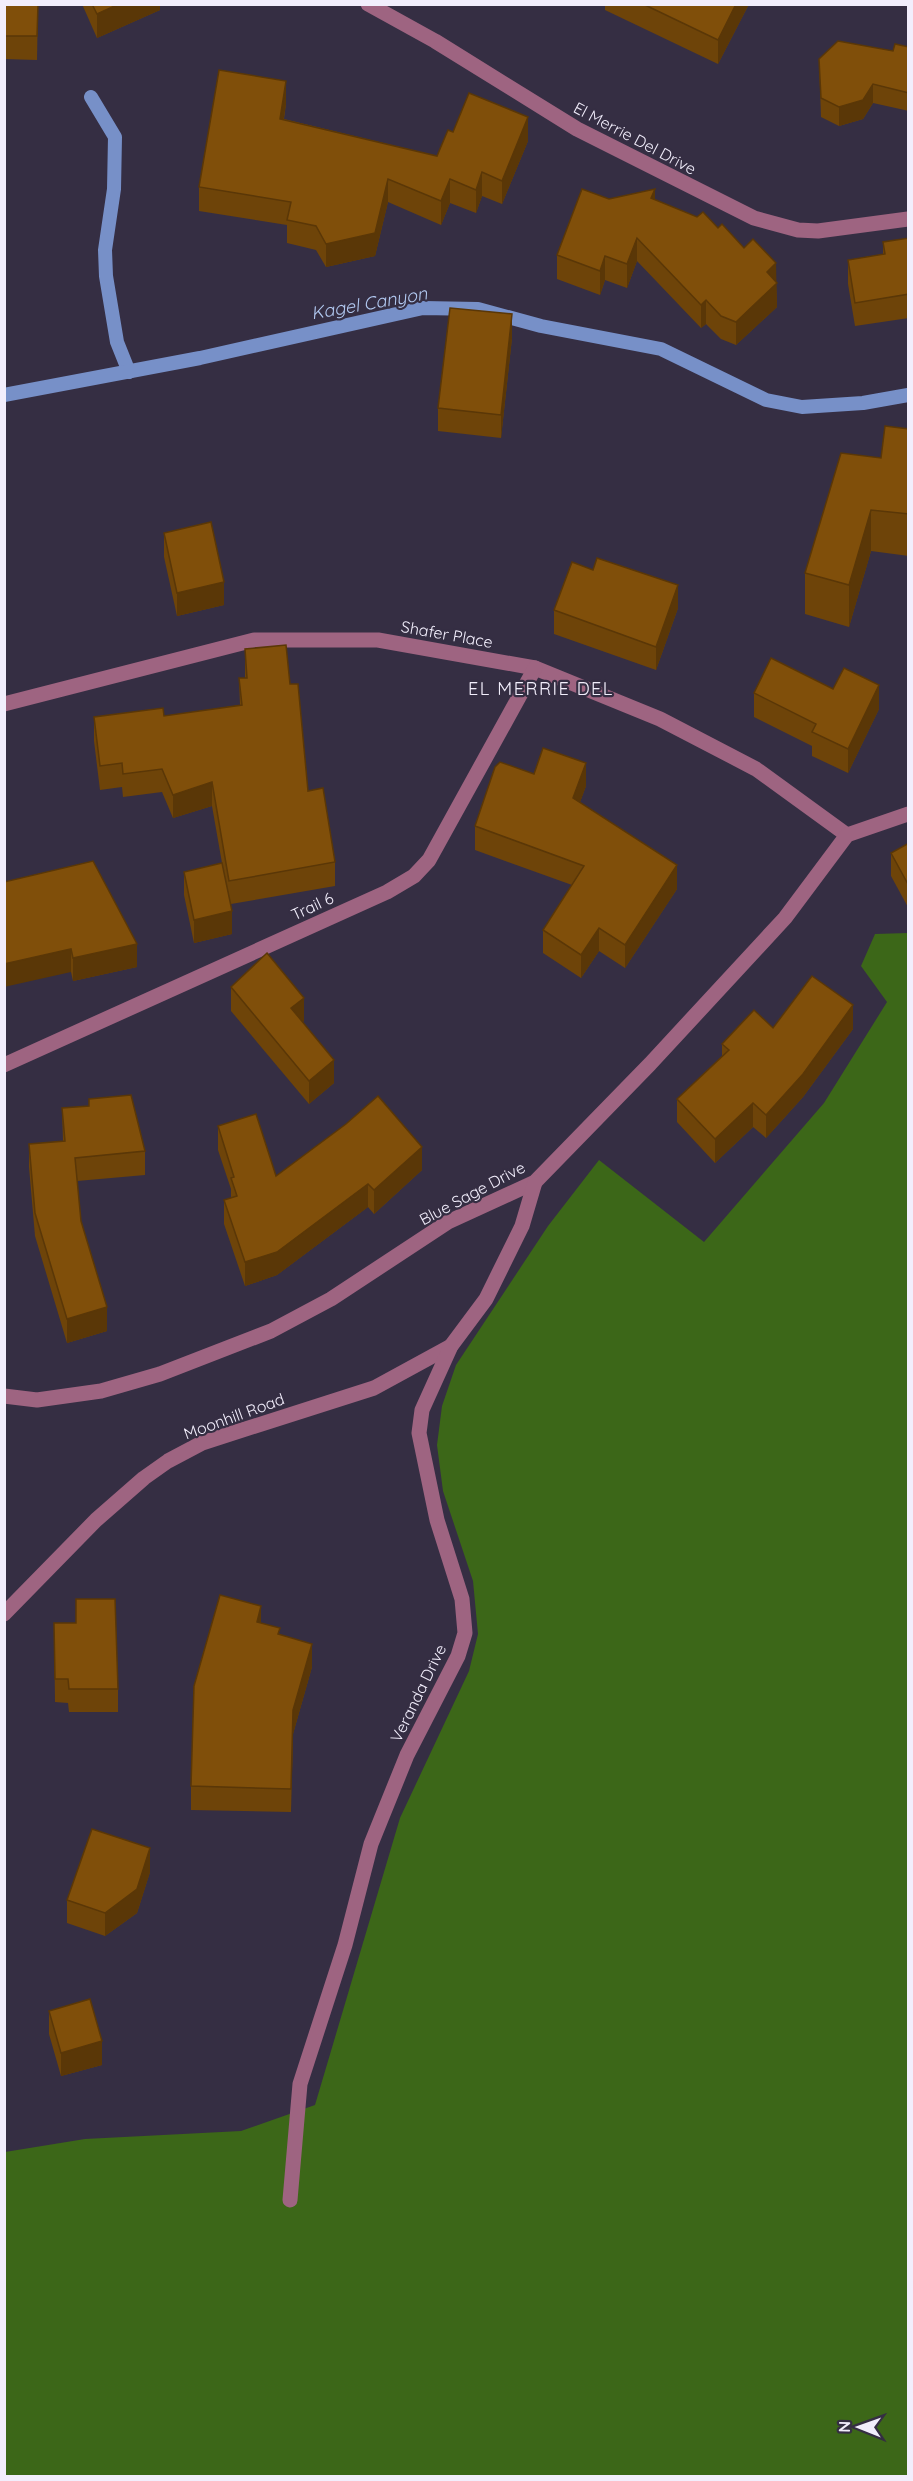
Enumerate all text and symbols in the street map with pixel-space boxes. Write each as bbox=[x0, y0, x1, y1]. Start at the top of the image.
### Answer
street label: El Merrie Del Drive bbox=[570, 97, 700, 179]
water label: Kagel Canyon bbox=[309, 281, 429, 325]
street label: Shafer Place bbox=[400, 616, 494, 652]
district label: EL MERRIE DEL bbox=[468, 677, 614, 700]
street label: Trail 6 bbox=[288, 887, 337, 924]
street label: Blue Sage Drive bbox=[416, 1157, 528, 1229]
street label: Moonhill Road bbox=[181, 1389, 287, 1443]
street label: Veranda Drive bbox=[386, 1641, 450, 1745]
north arrow bbox=[829, 2397, 889, 2457]
text: N bbox=[834, 2421, 854, 2433]

